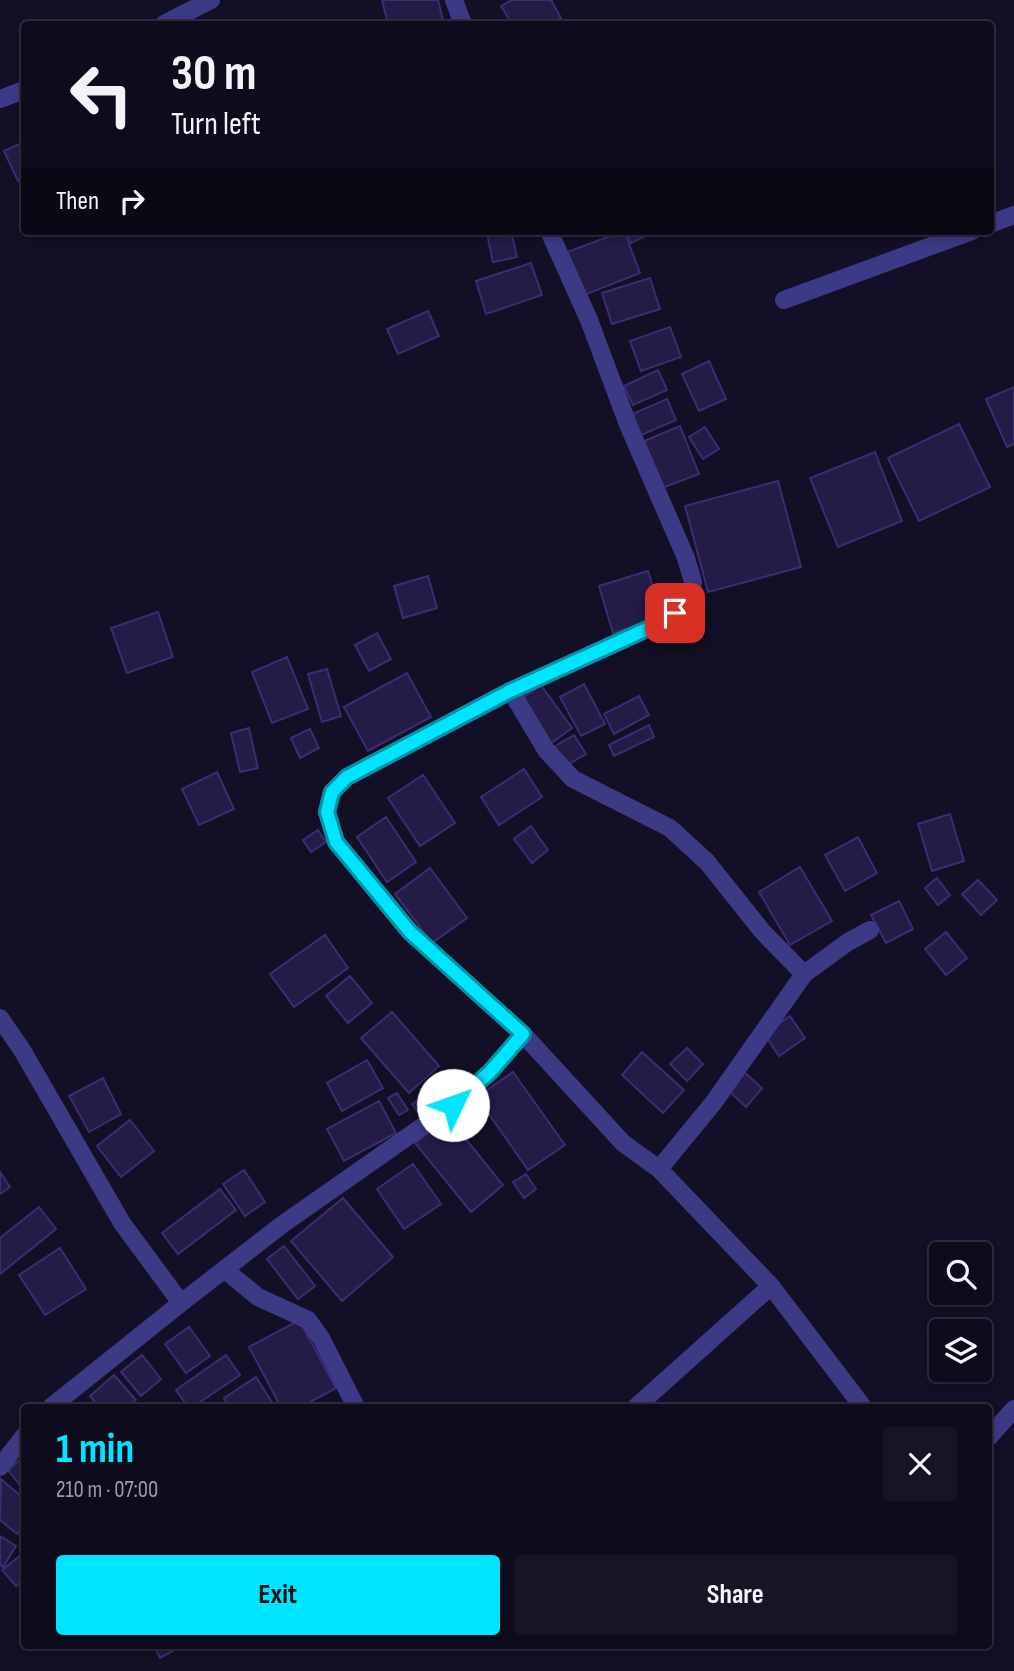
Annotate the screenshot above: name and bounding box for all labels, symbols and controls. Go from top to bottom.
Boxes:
text: 30 m [171,45,256,104]
icon: left [56,49,147,140]
text: Turn left [171,105,261,144]
icon: right [113,182,151,220]
text: Then [56,186,99,217]
pin [645,583,705,643]
icon: arrive [656,594,694,632]
position arrow [416,1068,490,1142]
map controls [929,1242,992,1382]
button: search [929,1242,992,1305]
button: layers [929,1319,992,1382]
text: 1 min [56,1424,134,1475]
button: close [883,1427,957,1501]
text: 210 m · 07:00 [56,1476,158,1504]
button: Exit [56,1555,500,1635]
button: Share [514,1555,957,1635]

